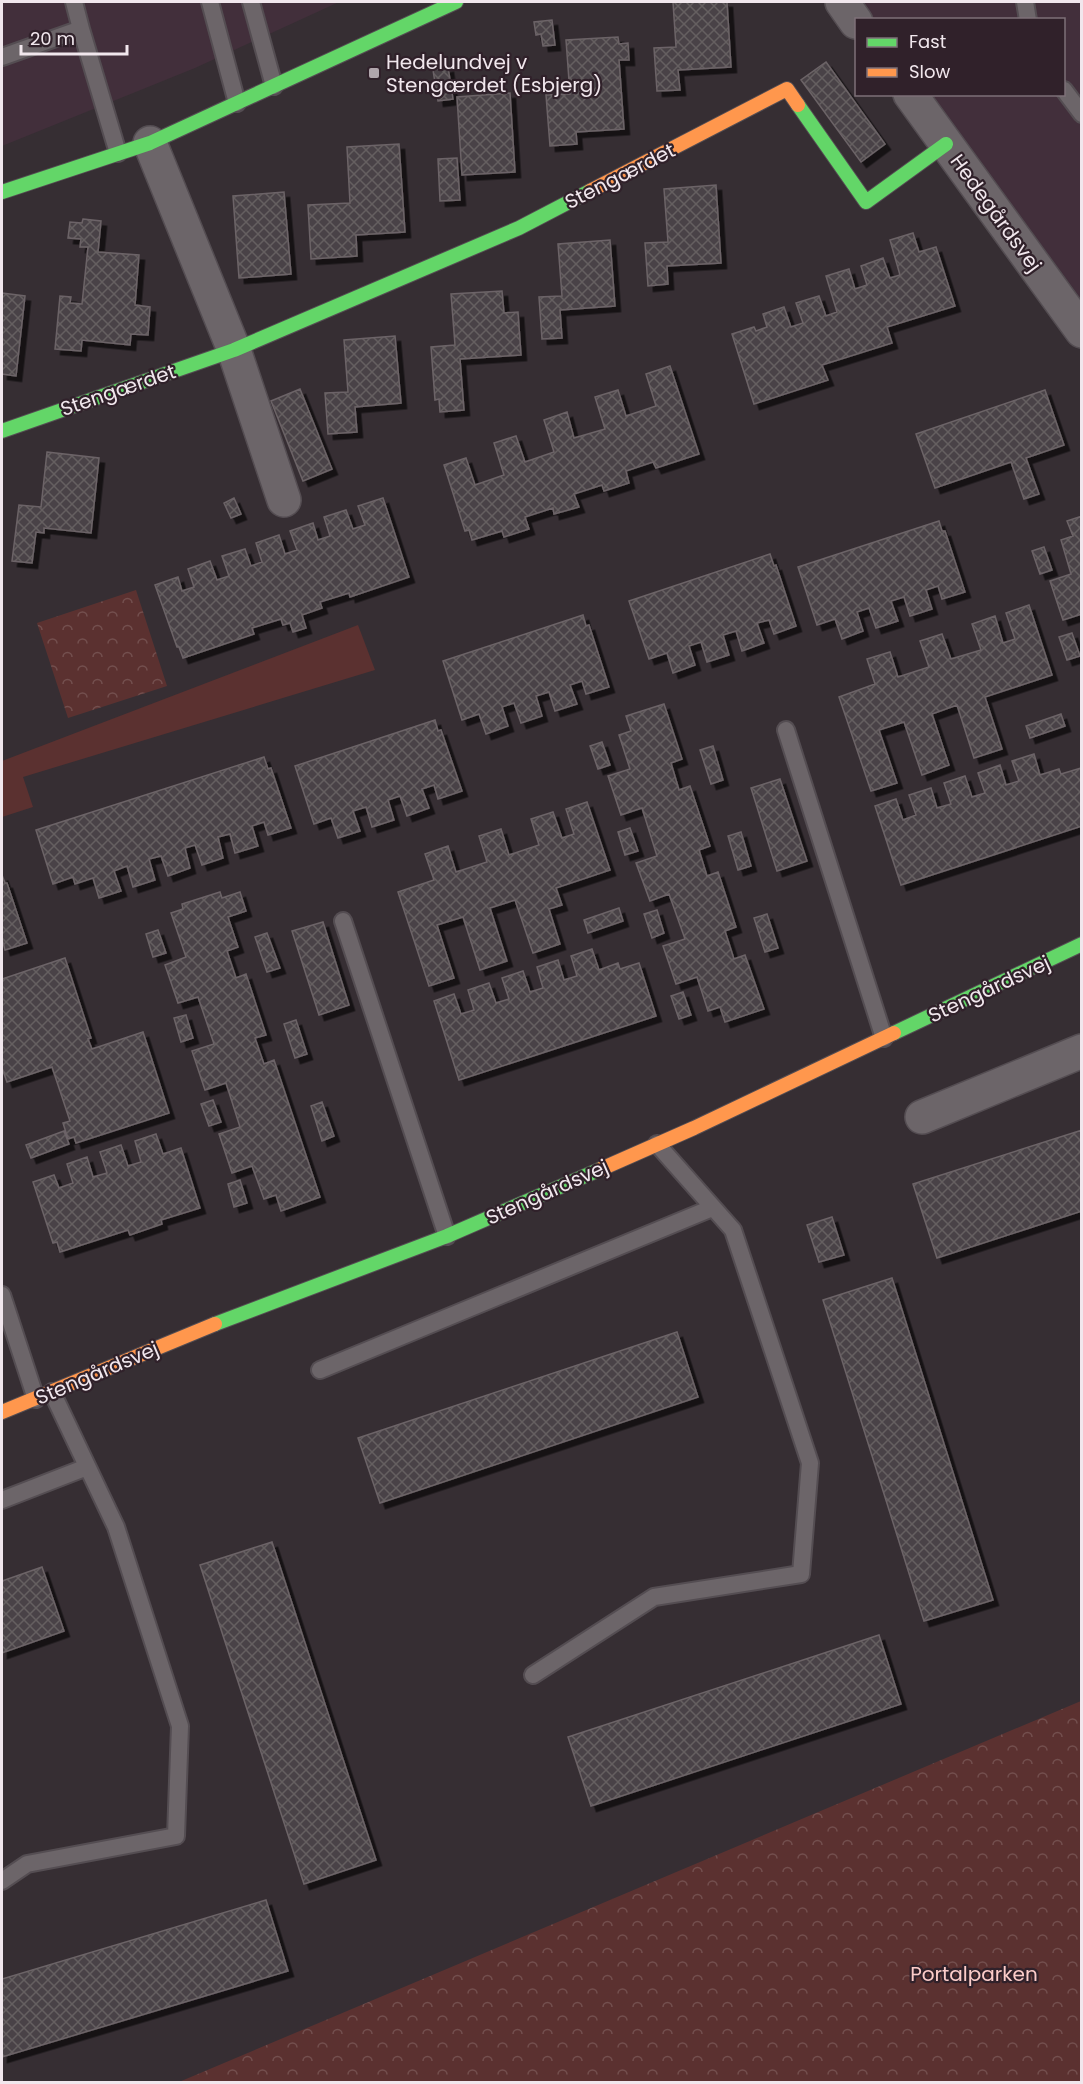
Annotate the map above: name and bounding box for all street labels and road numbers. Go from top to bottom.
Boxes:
street label: Stengærdet [560,136,680,216]
street label: Hedegårdsvej [944,148,1048,278]
street label: Stengærdet [57,357,179,423]
street label: Stengårdsvej [924,949,1054,1029]
street label: Stengårdsvej [481,1153,613,1231]
street label: Stengårdsvej [31,1334,163,1412]

